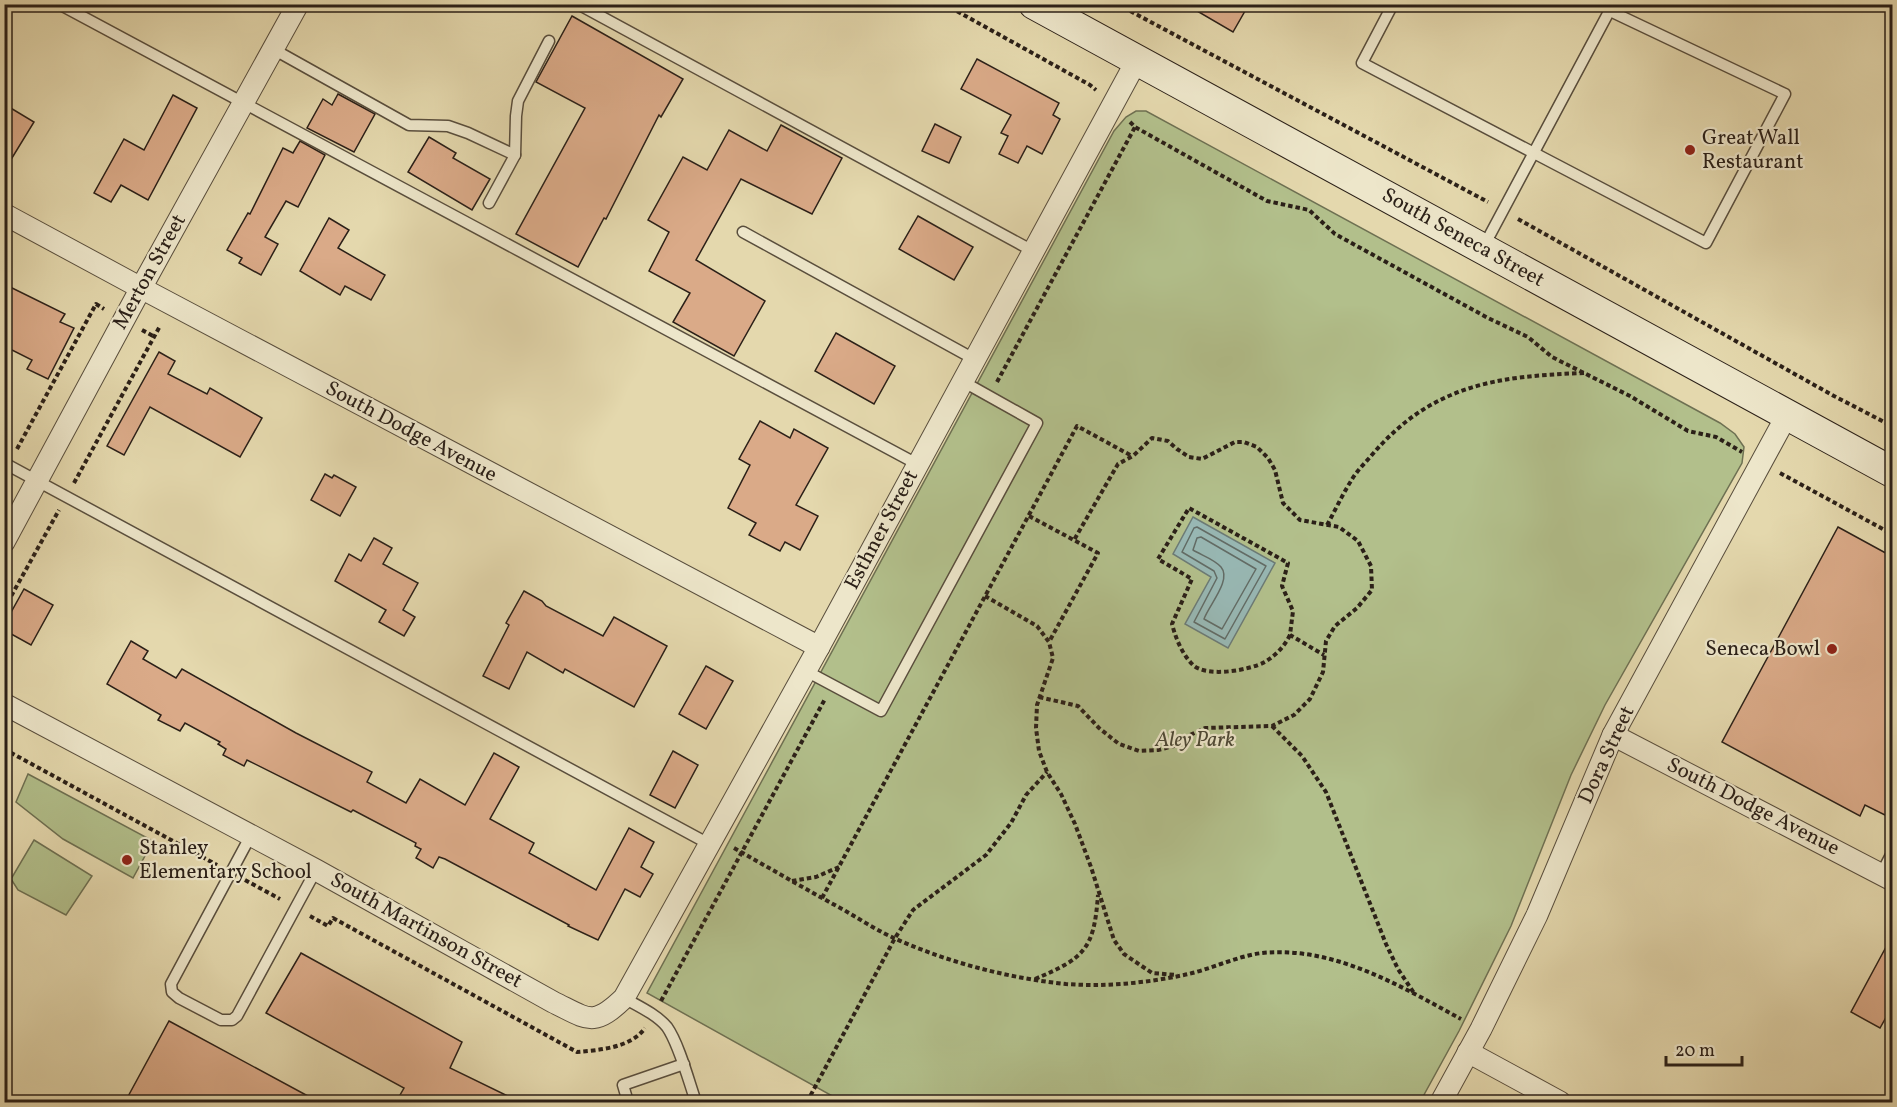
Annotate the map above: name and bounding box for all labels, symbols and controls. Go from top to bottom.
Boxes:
place label: Great Wall Restaurant [1702,124,1804,177]
marker: Great Wall Restaurant [1683,143,1697,157]
street label: South Seneca Street [1376,181,1550,295]
street label: Merton Street [106,209,194,335]
street label: South Dodge Avenue [320,374,502,490]
street label: Esthner Street [838,465,926,595]
place label: Seneca Bowl [1705,635,1820,664]
marker: Seneca Bowl [1825,642,1839,656]
street label: Dora Street [1572,701,1642,809]
park label: Aley Park [1154,726,1235,755]
street label: South Dodge Avenue [1661,751,1845,863]
place label: Stanley Elementary School [139,834,312,887]
marker: Stanley Elementary School [120,853,134,867]
street label: South Martinson Street [325,866,527,996]
scale bar [1666,1029,1742,1067]
text: 20 m [1675,1039,1715,1064]

